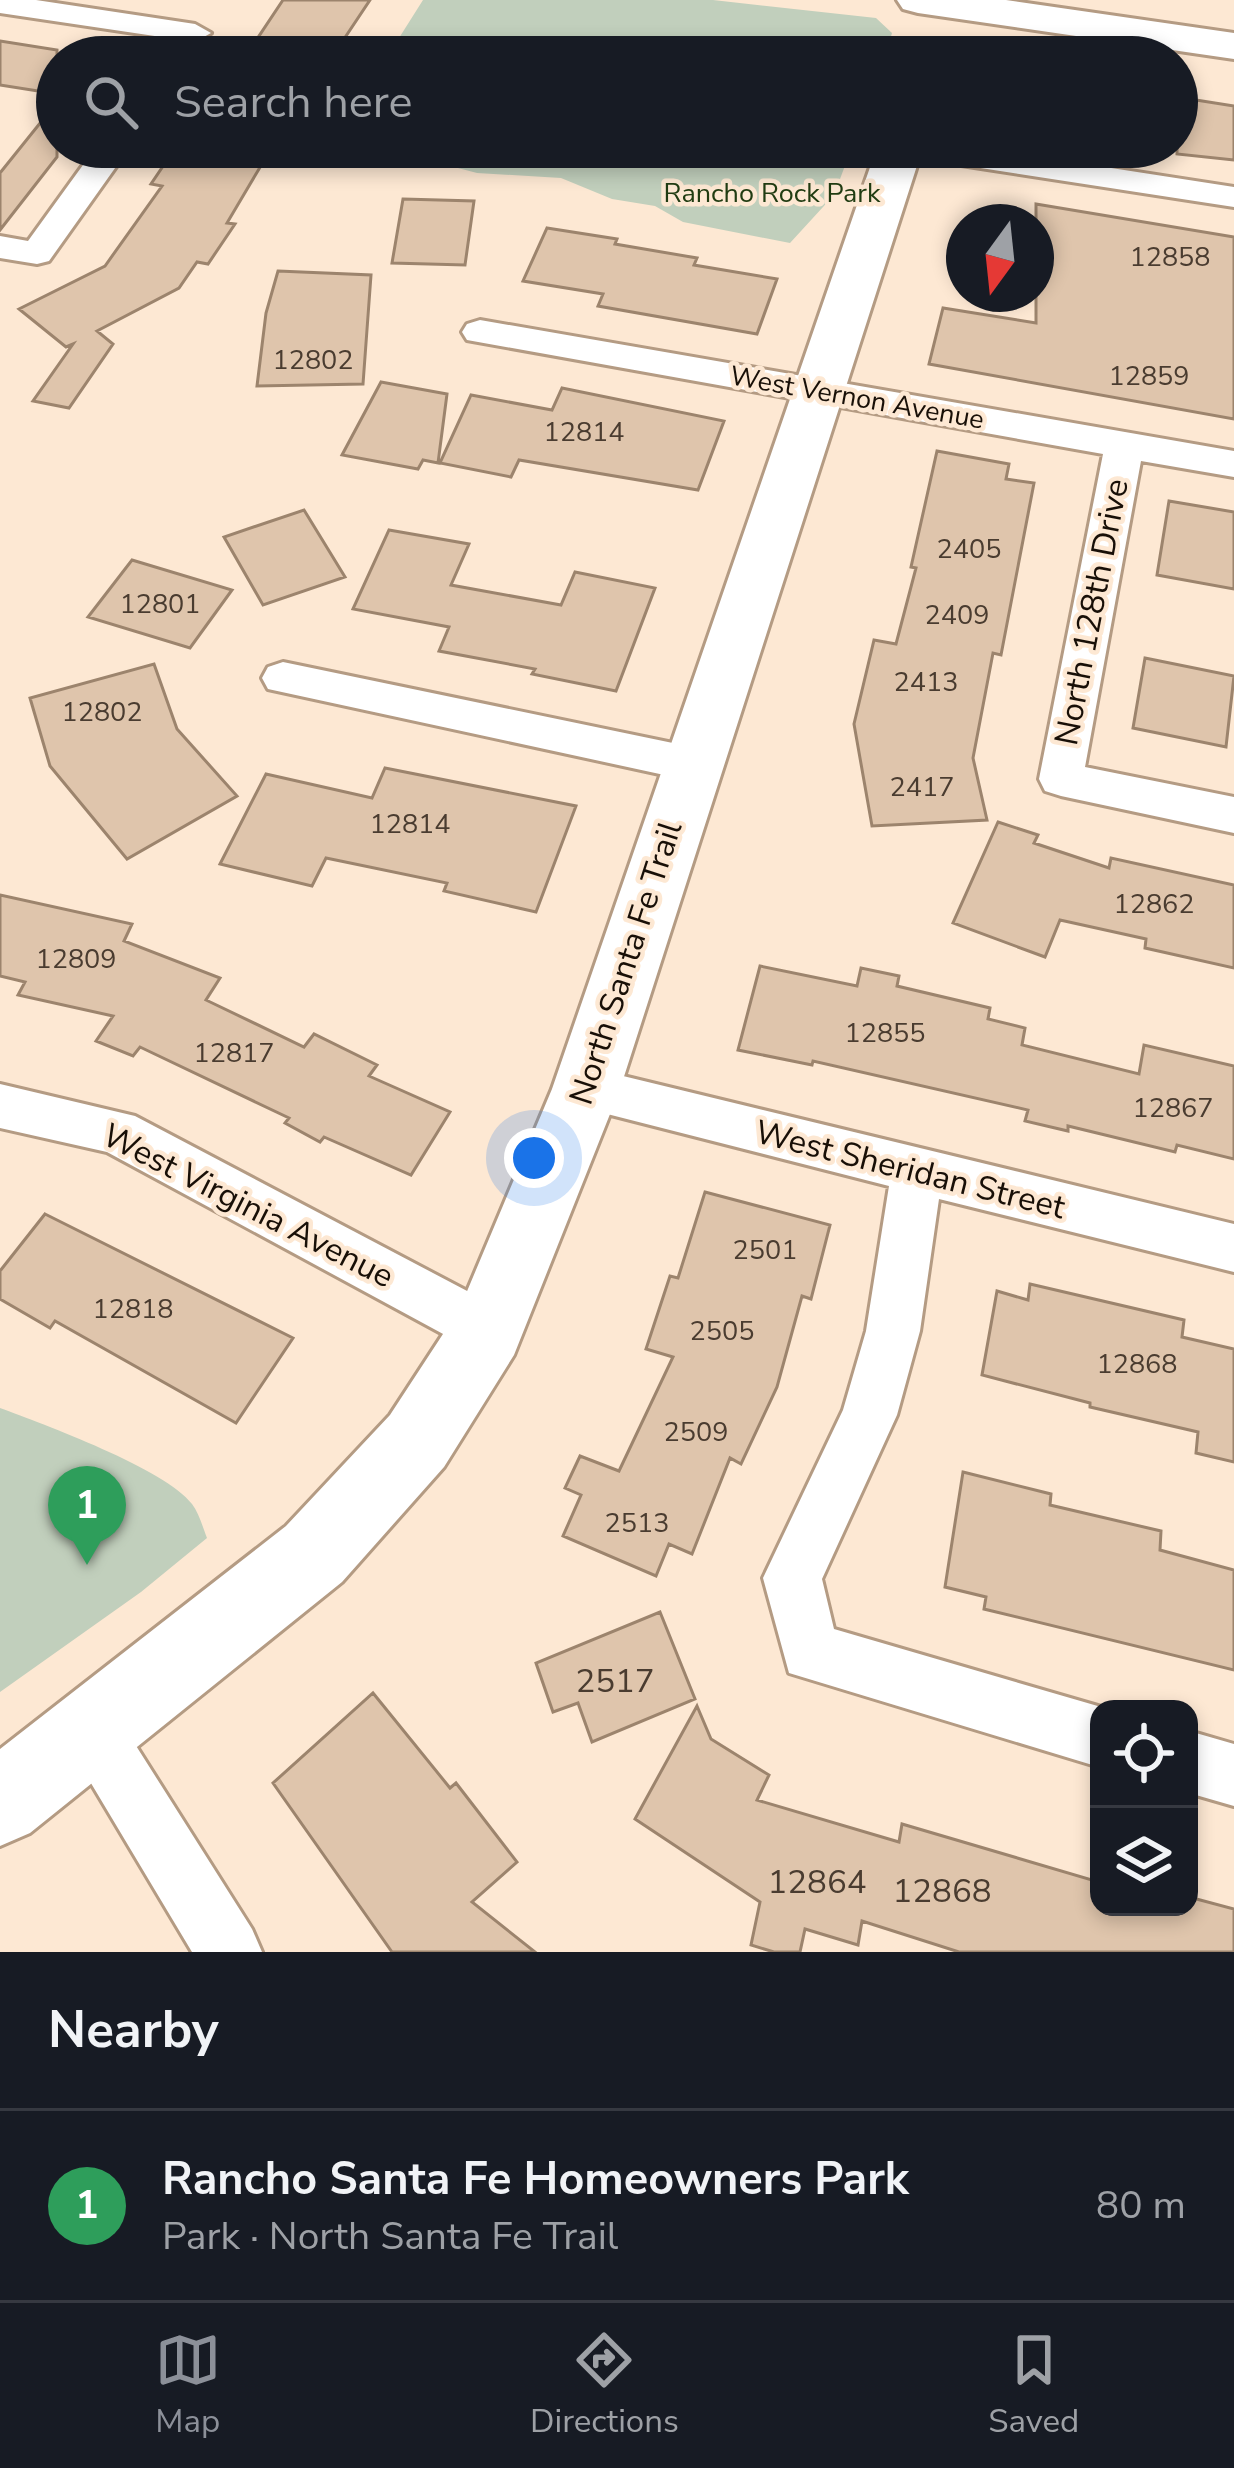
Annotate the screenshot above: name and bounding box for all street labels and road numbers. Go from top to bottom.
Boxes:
street label: West Vernon Avenue [727,357,987,439]
street label: North 128th Drive [1044,475,1140,749]
street label: North Santa Fe Trail [559,815,693,1111]
street label: West Sheridan Street [750,1110,1070,1230]
street label: West Virginia Avenue [95,1113,401,1299]

